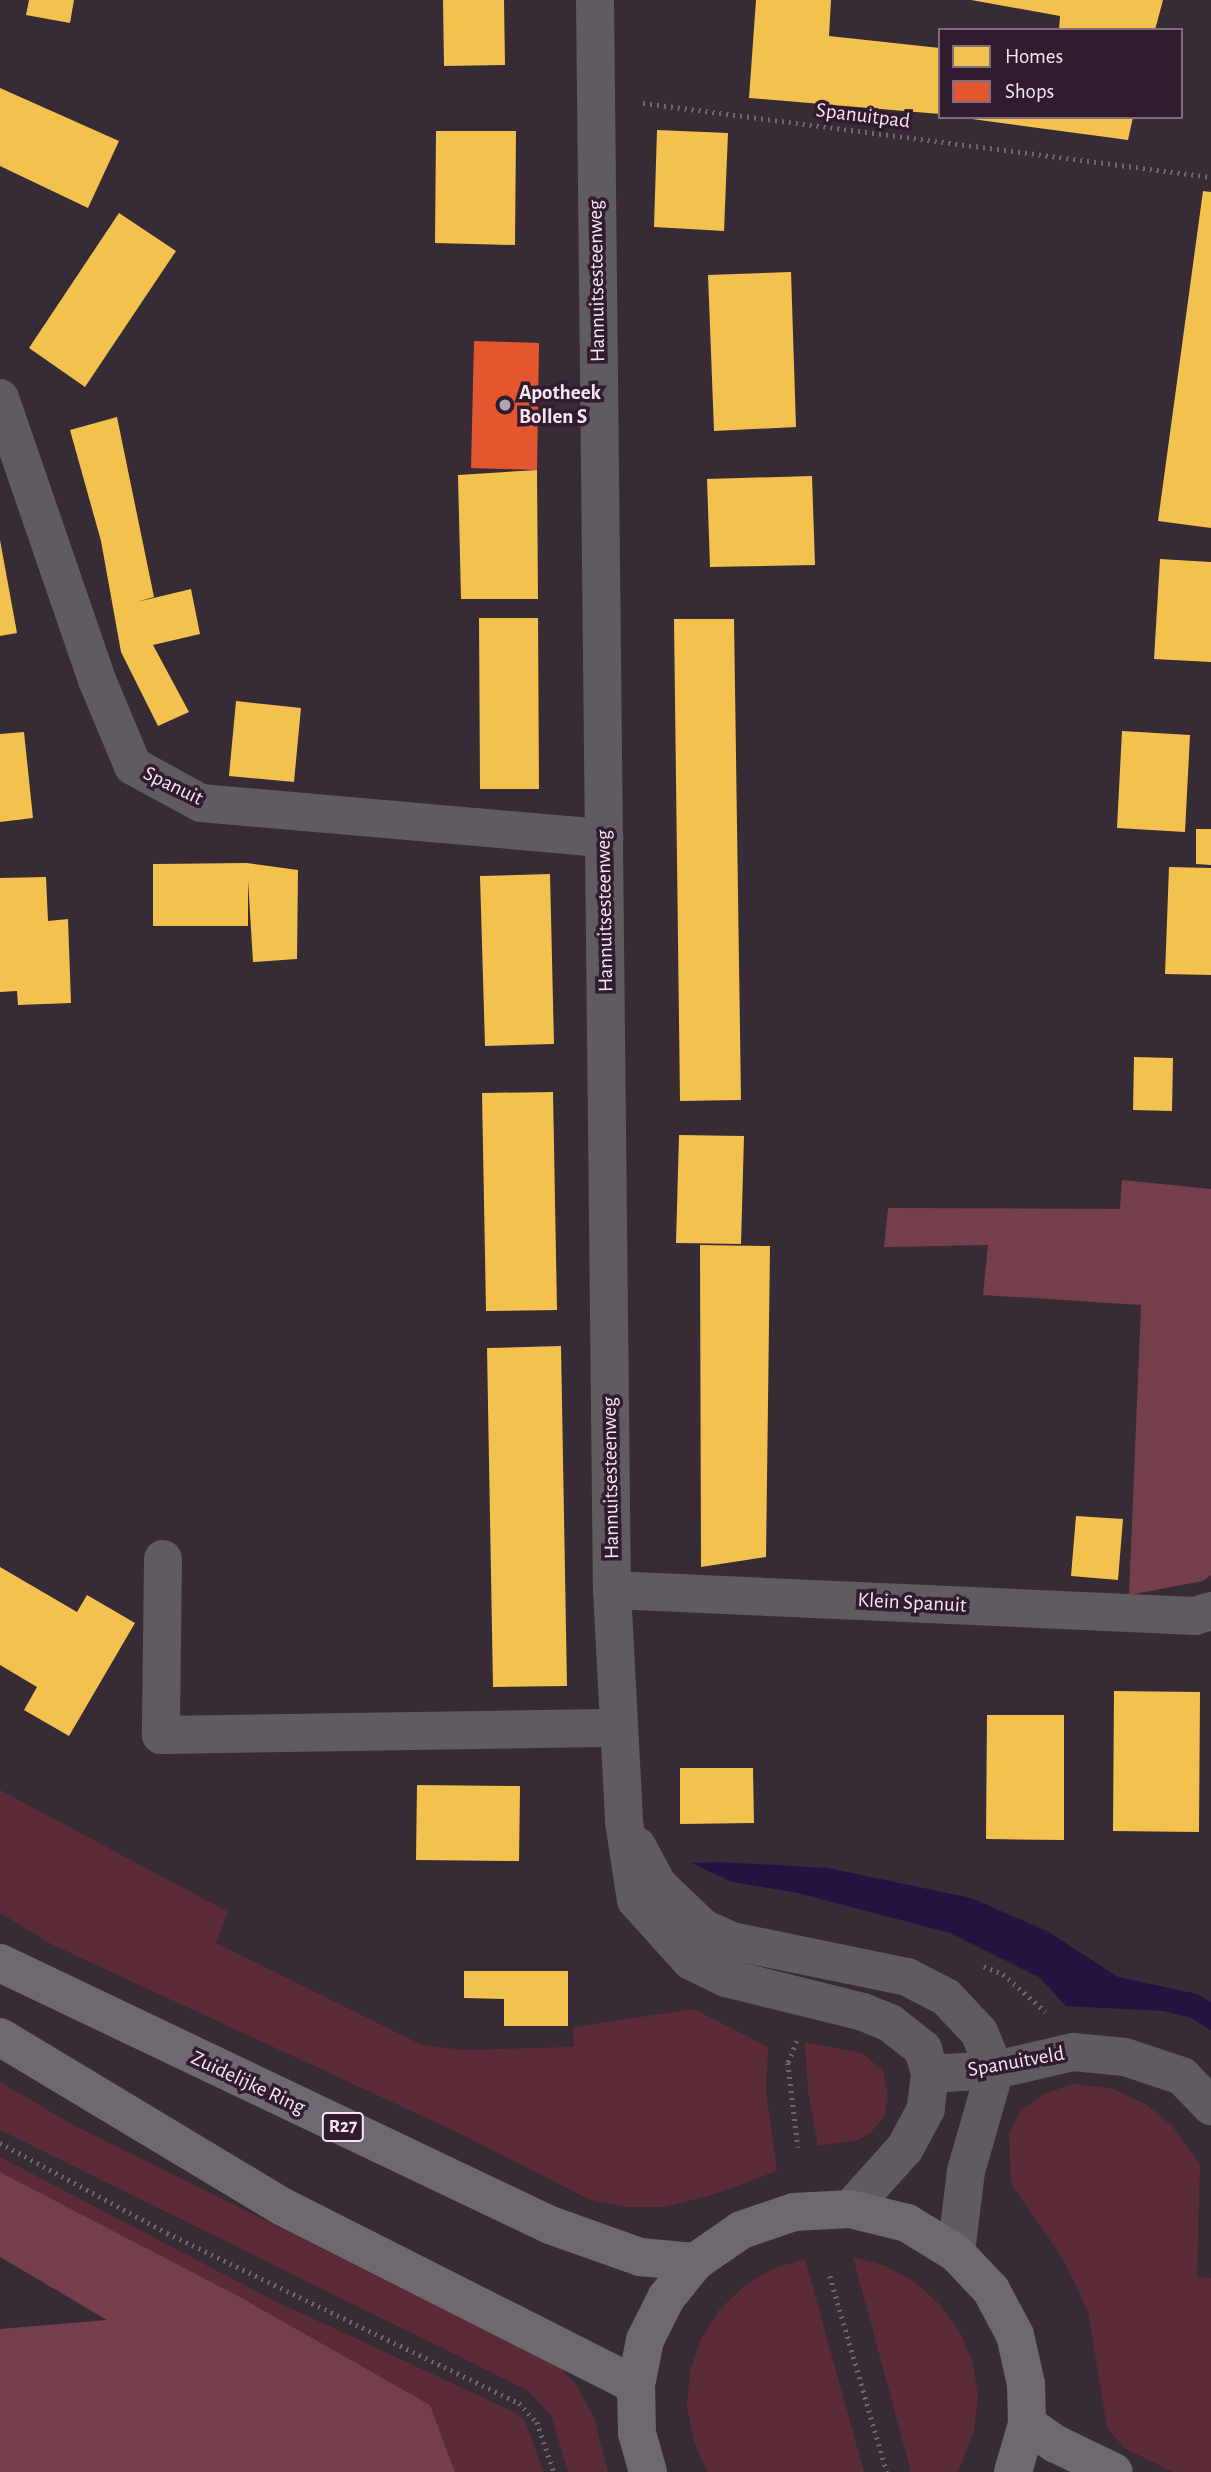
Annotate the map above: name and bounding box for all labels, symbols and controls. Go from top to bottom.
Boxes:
legend [938,28,1183,119]
text: Homes [1005,46,1063,67]
text: Shops [1005,81,1054,102]
street label: Spanuitpad [814,98,912,134]
street label: Hannuitsesteenweg [583,200,611,362]
place label: Apotheek Bollen S [519,380,601,430]
marker: Apotheek Bollen S [497,397,513,413]
street label: Spanuit [139,761,207,811]
street label: Hannuitsesteenweg [591,830,619,992]
street label: Hannuitsesteenweg [597,1397,625,1559]
street label: Klein Spanuit [857,1588,967,1618]
street label: Spanuitveld [966,2041,1066,2083]
street label: Zuidelijke Ring [187,2046,309,2120]
road number: R27 [320,2112,366,2142]

